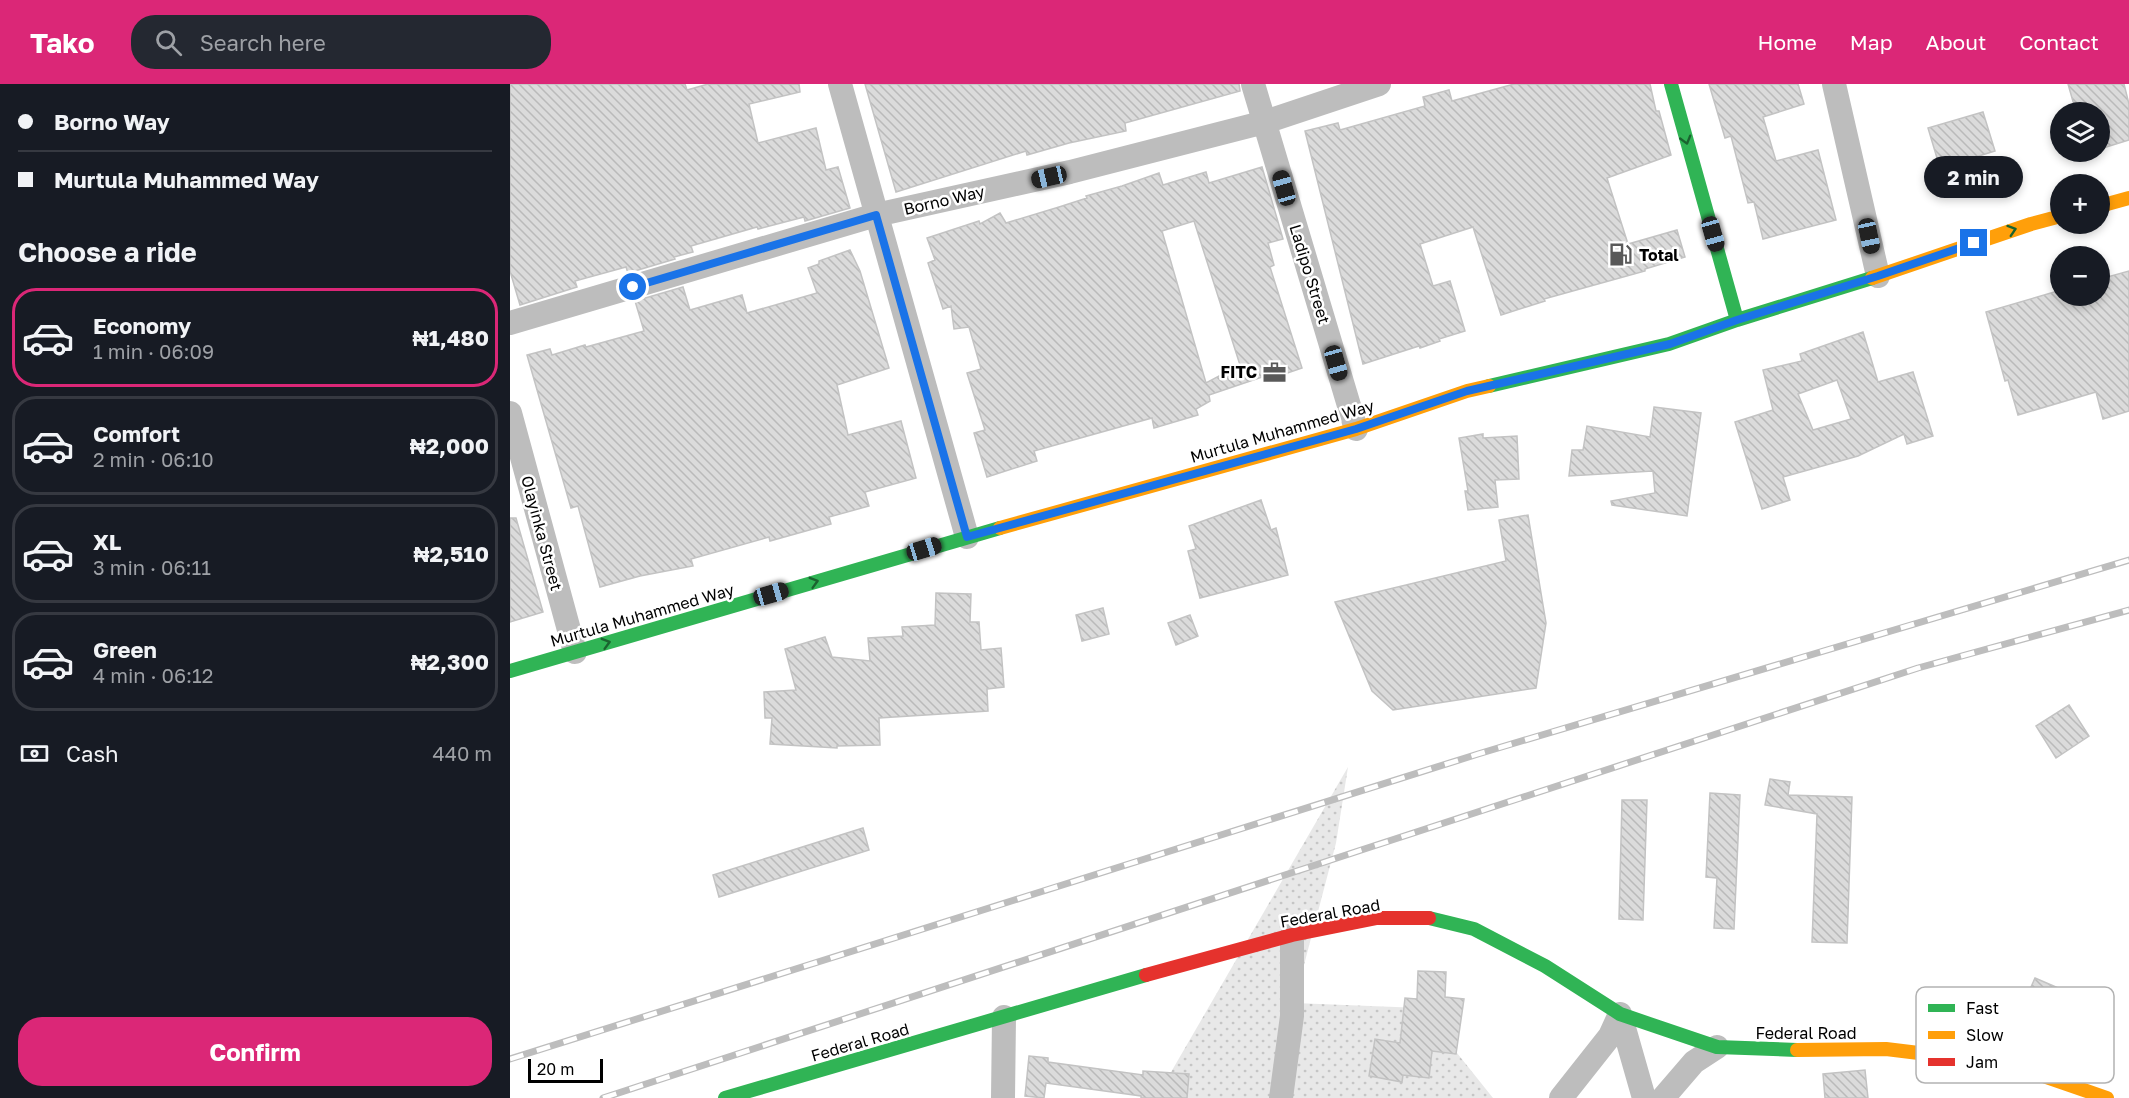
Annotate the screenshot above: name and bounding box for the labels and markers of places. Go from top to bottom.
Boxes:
fuel station icon: Total [1608,242,1634,268]
place label: Total [1639,245,1679,265]
office icon: FITC [1262,359,1288,385]
place label: FITC [1220,362,1257,382]

